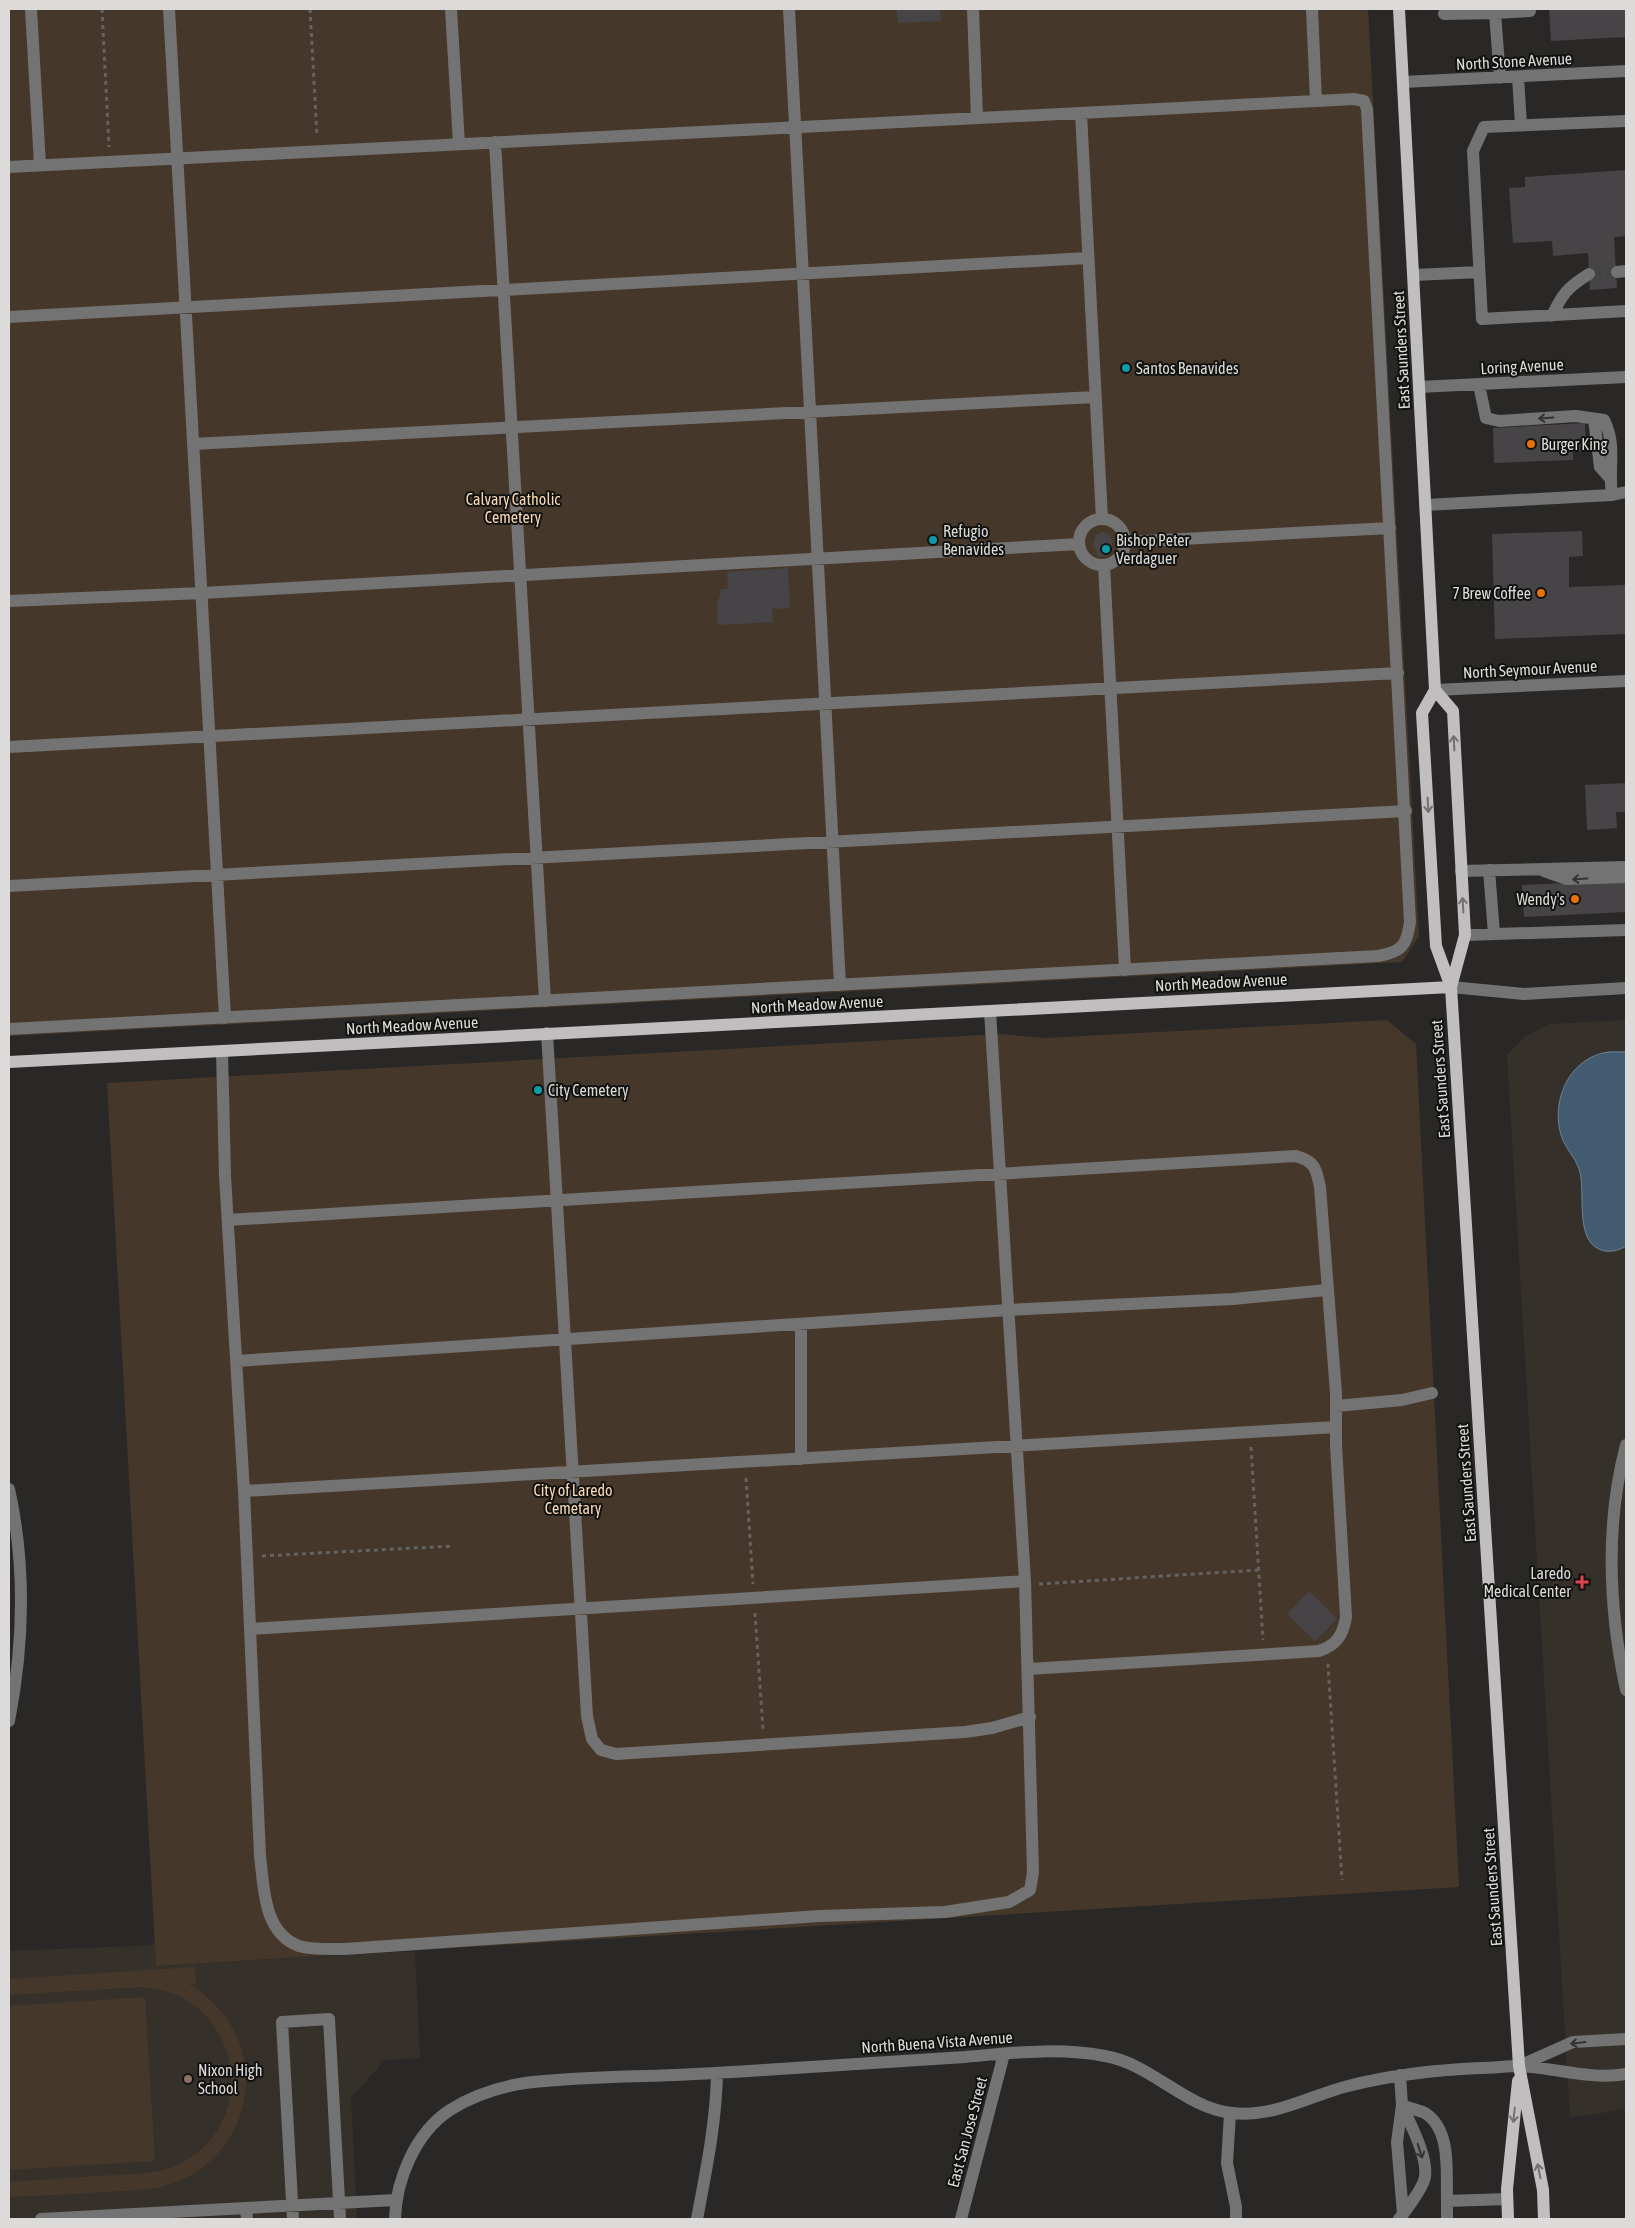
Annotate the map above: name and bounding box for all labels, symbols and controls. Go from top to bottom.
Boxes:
street label: North Stone Avenue [1455,49,1573,73]
street label: East Saunders Street [1389,290,1413,410]
street label: Loring Avenue [1480,355,1564,378]
place label: Santos Benavides [1136,359,1239,377]
marker: Santos Benavides [1120,362,1132,374]
one-way arrow [1538,413,1554,422]
place label: Burger King [1541,435,1608,454]
marker: Burger King [1525,438,1537,450]
park label: Calvary Catholic Cemetery [466,490,560,527]
place label: Refugio Benavides [943,522,1004,558]
place label: Bishop Peter Verdaguer [1116,531,1190,568]
marker: Refugio Benavides [927,534,939,546]
marker: Bishop Peter Verdaguer [1100,543,1112,555]
place label: 7 Brew Coffee [1452,584,1531,602]
marker: 7 Brew Coffee [1535,587,1547,599]
street label: North Seymour Avenue [1462,656,1598,683]
one-way arrow [1450,735,1459,751]
one-way arrow [1423,797,1432,813]
one-way arrow [1573,874,1589,883]
place label: Wendy's [1516,890,1565,909]
marker: Wendy's [1569,893,1581,905]
one-way arrow [1458,897,1468,913]
street label: North Meadow Avenue [1154,970,1288,994]
street label: North Meadow Avenue [750,992,884,1016]
street label: North Meadow Avenue [345,1013,479,1037]
street label: East Saunders Street [1427,1019,1453,1139]
place label: City Cemetery [548,1081,629,1100]
marker: City Cemetery [532,1084,544,1096]
street label: East Saunders Street [1453,1423,1479,1543]
park label: City of Laredo Cemetary [533,1481,613,1518]
place label: Laredo Medical Center [1483,1564,1571,1600]
marker: Laredo Medical Center [1575,1575,1589,1589]
street label: East Saunders Street [1479,1827,1505,1947]
street label: North Buena Vista Avenue [861,2028,1013,2056]
one-way arrow [1570,2038,1586,2048]
place label: Nixon High School [198,2061,263,2097]
marker: Nixon High School [182,2073,194,2085]
street label: East San Jose Street [944,2074,991,2189]
one-way arrow [1510,2107,1519,2123]
one-way arrow [1416,2142,1426,2158]
one-way arrow [1534,2163,1543,2179]

